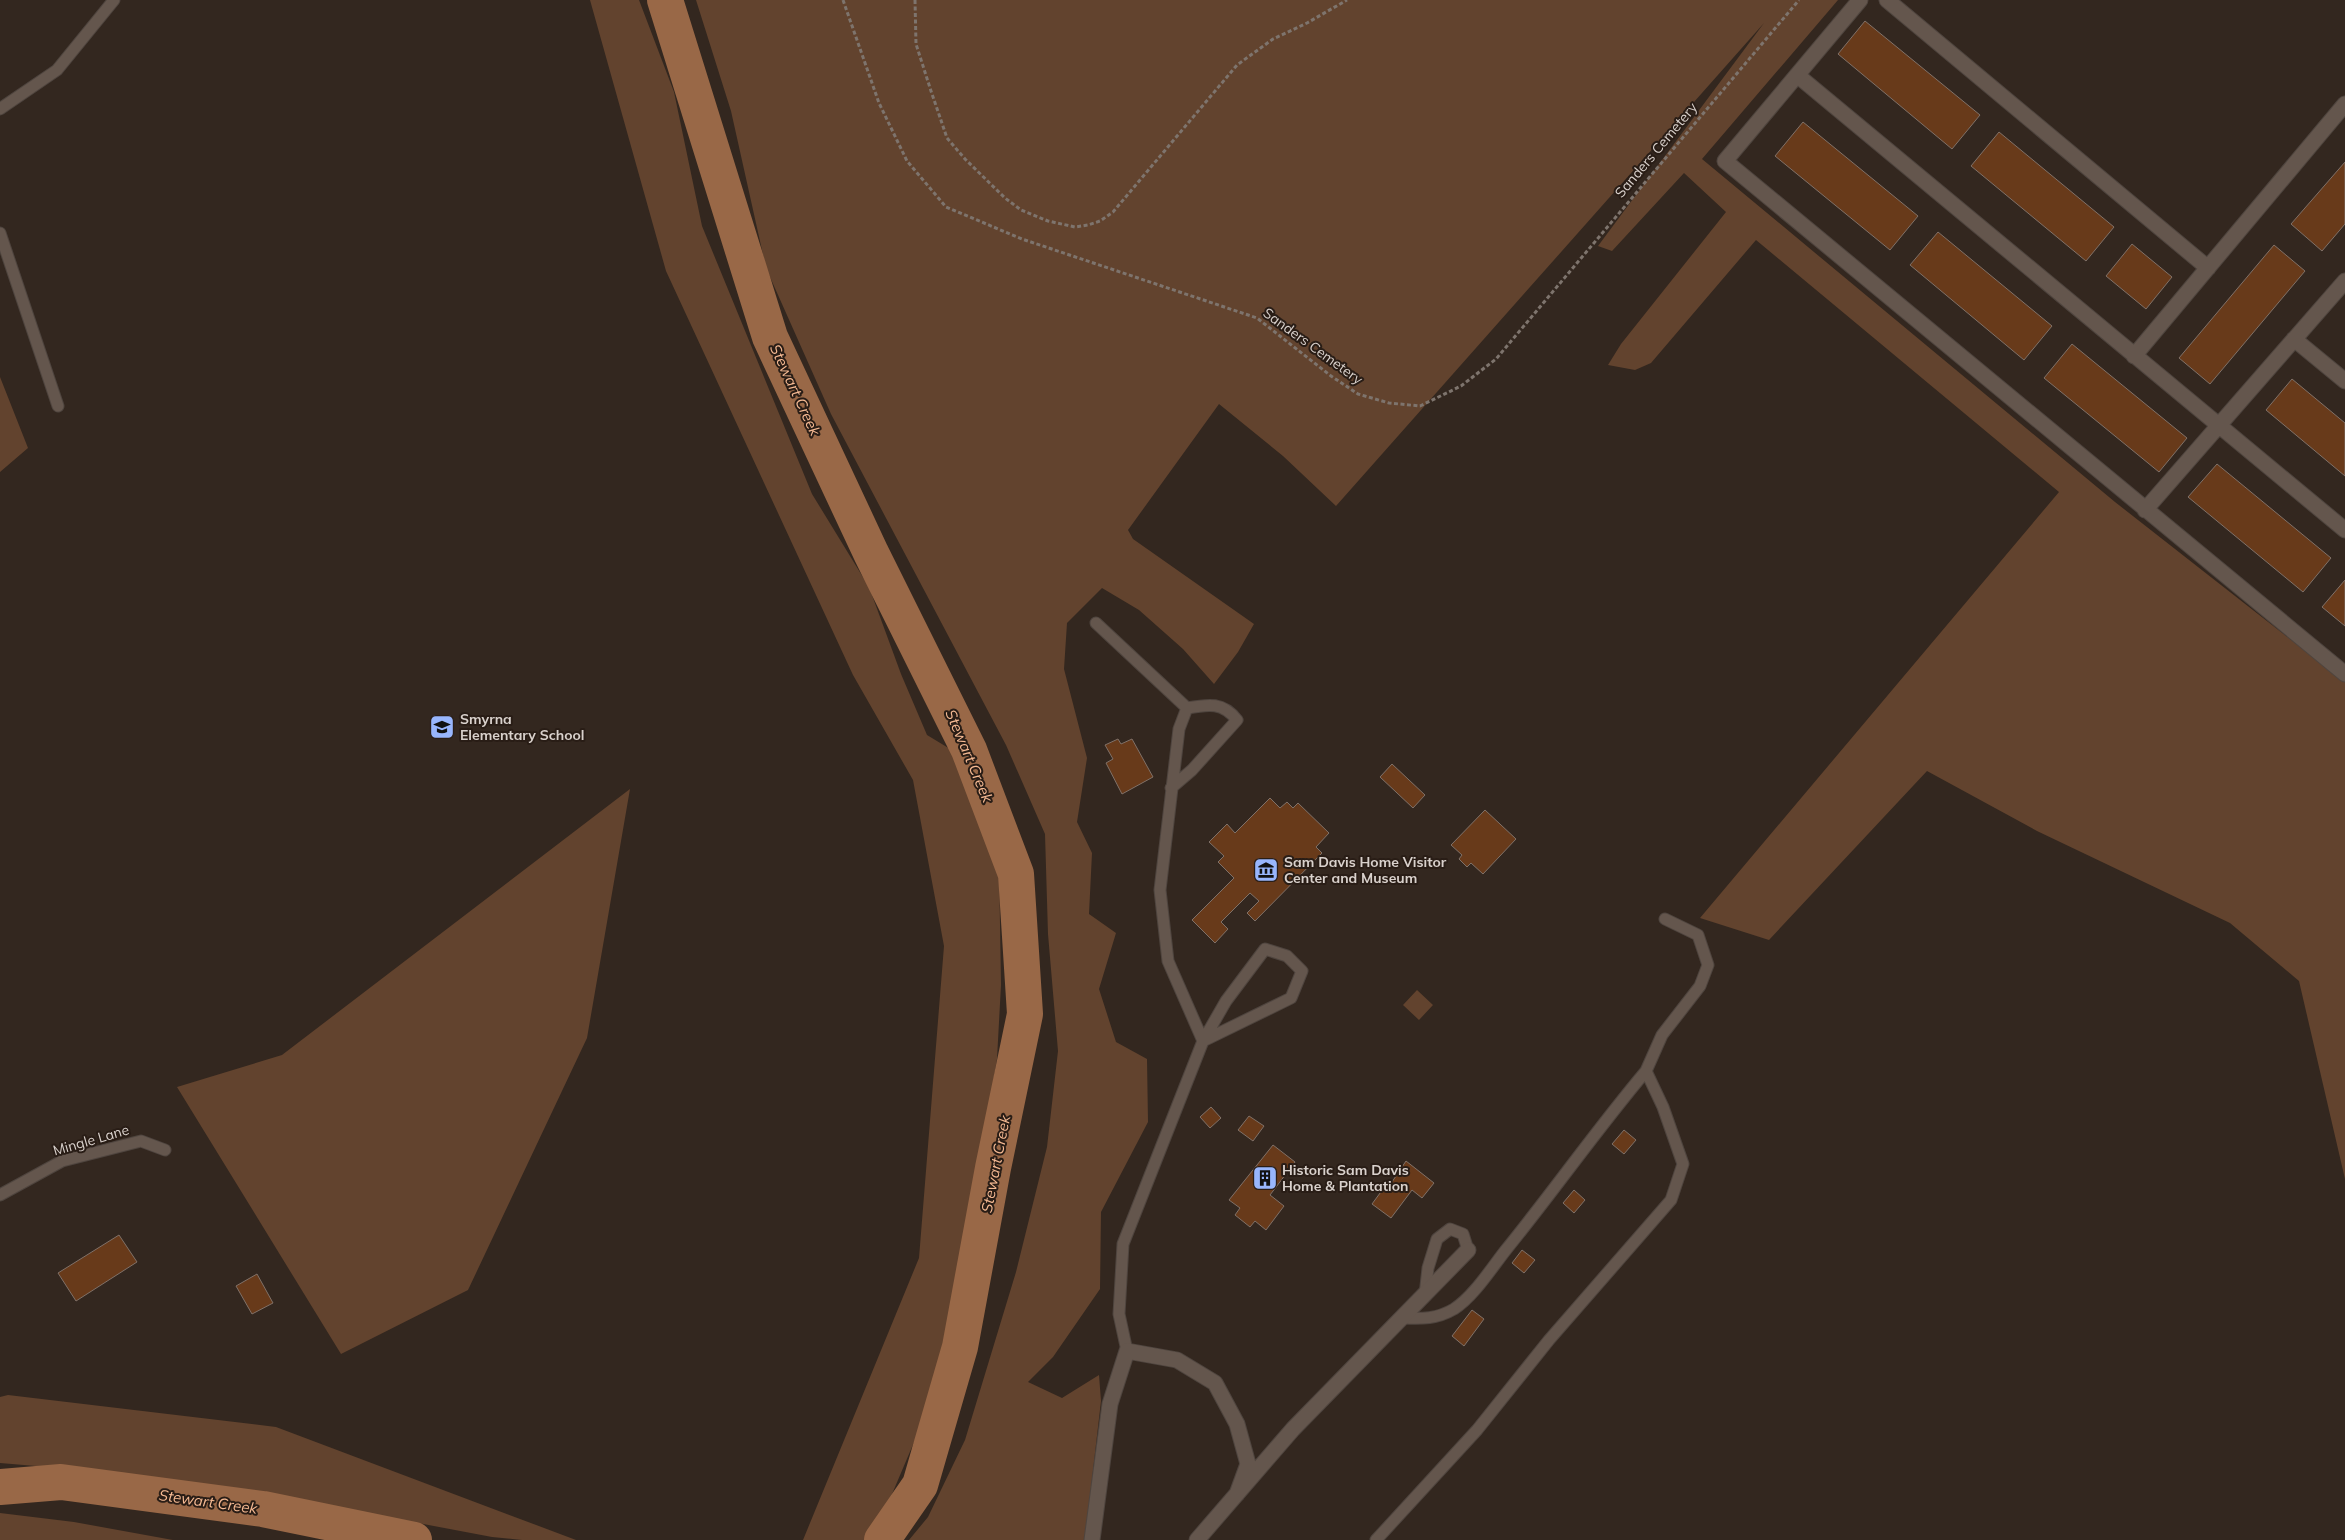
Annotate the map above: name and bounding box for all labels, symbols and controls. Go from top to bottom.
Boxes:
street label: Sanders Cemetery [1611,98,1701,201]
street label: Sanders Cemetery [1260,304,1367,389]
water label: Stewart Creek [766,341,826,440]
water label: Stewart Creek [941,706,998,806]
place label: Smyrna Elementary School [460,710,584,744]
school or university icon: Smyrna Elementary School [429,714,455,740]
place label: Sam Davis Home Visitor Center and Museum [1284,853,1447,887]
museum icon: Sam Davis Home Visitor Center and Museum [1253,857,1279,883]
water label: Stewart Creek [977,1112,1015,1214]
street label: Mingle Lane [51,1121,131,1159]
place label: Historic Sam Davis Home & Plantation [1282,1161,1409,1195]
building icon: Historic Sam Davis Home & Plantation [1252,1165,1278,1191]
water label: Stewart Creek [158,1485,260,1518]

